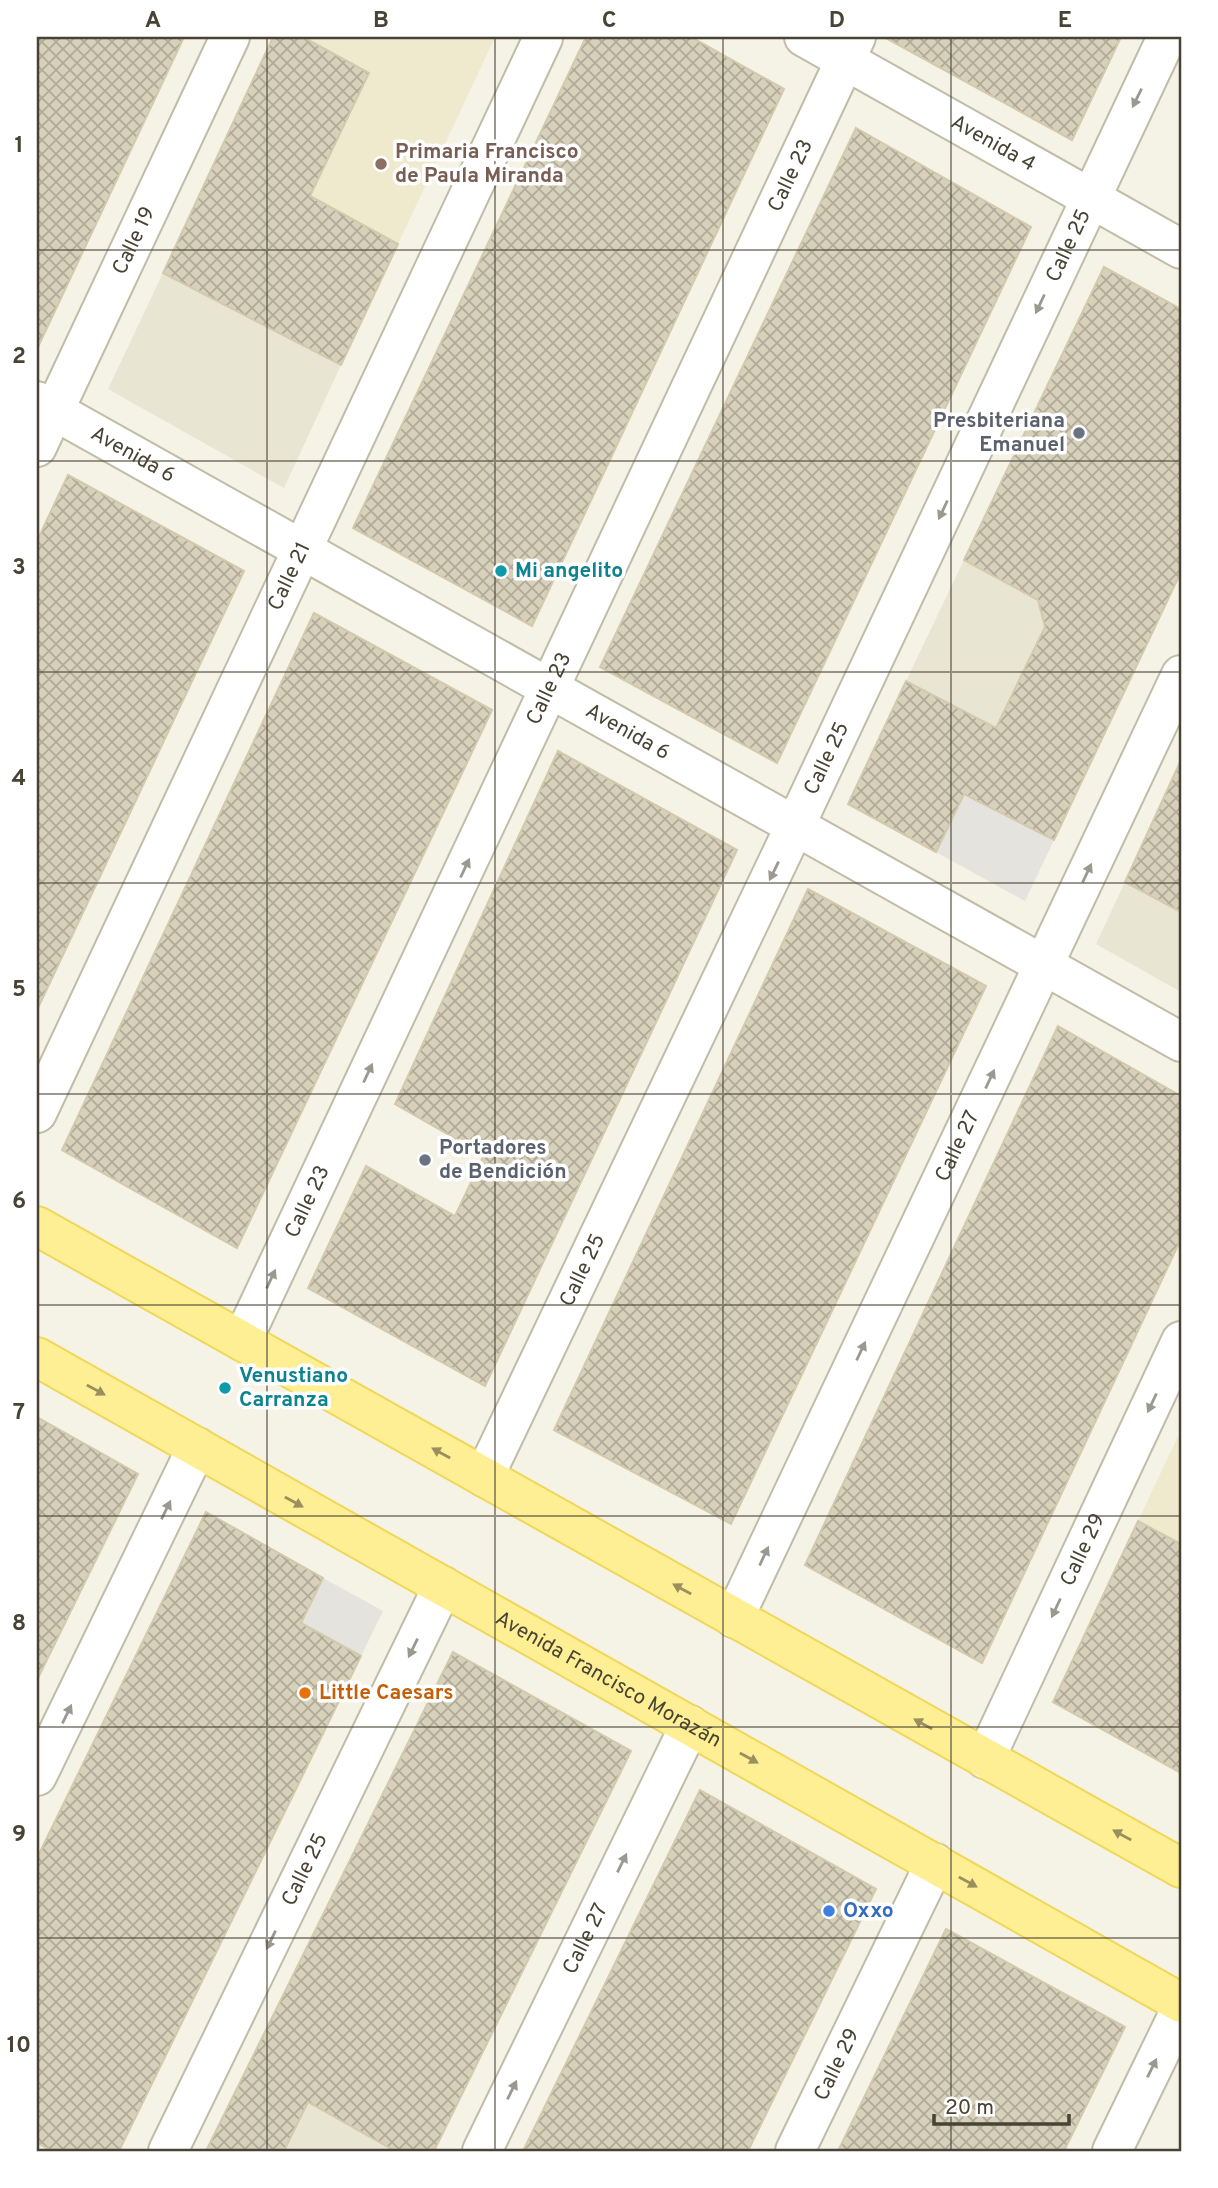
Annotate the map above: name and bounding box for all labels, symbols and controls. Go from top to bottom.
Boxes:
text: A [145,7,161,36]
text: B [373,7,389,36]
text: C [602,7,616,36]
text: D [829,7,845,36]
text: E [1058,7,1072,36]
one-way arrow [1132,88,1143,108]
street label: Avenida 4 [946,109,1040,178]
text: 1 [14,132,24,161]
street label: Calle 23 [762,135,819,216]
place label: Primaria Francisco de Paula Miranda [395,139,579,190]
marker: Primaria Francisco de Paula Miranda [373,156,389,172]
street label: Calle 19 [106,202,162,279]
street label: Calle 25 [1040,205,1097,287]
one-way arrow [1034,294,1045,314]
text: 2 [12,343,26,372]
place label: Presbiteriana Emanuel [933,408,1065,459]
street label: Avenida 6 [86,420,180,489]
marker: Presbiteriana Emanuel [1071,425,1087,441]
one-way arrow [937,500,949,520]
street label: Calle 21 [262,538,317,615]
text: 3 [12,554,26,583]
place label: Mi angelito [515,558,623,585]
marker: Mi angelito [493,563,509,579]
street label: Calle 23 [520,648,578,729]
street label: Avenida 6 [580,697,675,766]
street label: Calle 25 [798,718,856,800]
text: 4 [12,765,26,794]
one-way arrow [460,857,471,878]
one-way arrow [768,861,779,881]
one-way arrow [1081,863,1093,883]
text: 5 [12,976,26,1005]
one-way arrow [362,1063,374,1083]
one-way arrow [984,1069,996,1089]
street label: Calle 27 [929,1106,986,1186]
place label: Portadores de Bendición [439,1135,567,1186]
marker: Portadores de Bendición [417,1152,433,1168]
street label: Calle 23 [279,1161,336,1242]
text: 6 [12,1188,26,1217]
street label: Calle 25 [554,1229,612,1311]
one-way arrow [265,1269,277,1289]
one-way arrow [855,1341,867,1361]
place label: Venustiano Carranza [239,1363,348,1414]
marker: Venustiano Carranza [217,1380,233,1396]
one-way arrow [87,1384,106,1396]
one-way arrow [1146,1392,1157,1413]
text: 7 [13,1399,25,1428]
one-way arrow [431,1447,451,1459]
one-way arrow [285,1496,304,1508]
one-way arrow [161,1500,172,1520]
street label: Calle 29 [1054,1509,1112,1591]
one-way arrow [758,1546,769,1566]
one-way arrow [672,1583,692,1595]
one-way arrow [1050,1598,1061,1619]
street label: Avenida Francisco Morazán [490,1605,726,1754]
text: 8 [12,1610,26,1639]
one-way arrow [408,1638,419,1658]
place label: Little Caesars [319,1680,454,1707]
marker: Little Caesars [297,1685,313,1701]
one-way arrow [61,1704,72,1724]
one-way arrow [913,1718,933,1730]
one-way arrow [739,1752,758,1764]
text: 9 [12,1821,26,1850]
street label: Calle 25 [276,1829,334,1910]
one-way arrow [1112,1829,1131,1841]
one-way arrow [617,1853,628,1873]
one-way arrow [958,1876,978,1888]
place label: Oxxo [843,1898,894,1925]
street label: Calle 27 [557,1899,614,1979]
marker: Oxxo [821,1903,837,1919]
one-way arrow [265,1930,276,1950]
street label: Calle 29 [808,2024,866,2105]
text: 10 [7,2032,31,2061]
one-way arrow [1147,2058,1158,2078]
one-way arrow [507,2080,518,2100]
scale bar [934,2083,1069,2127]
text: 20 m [945,2095,994,2122]

